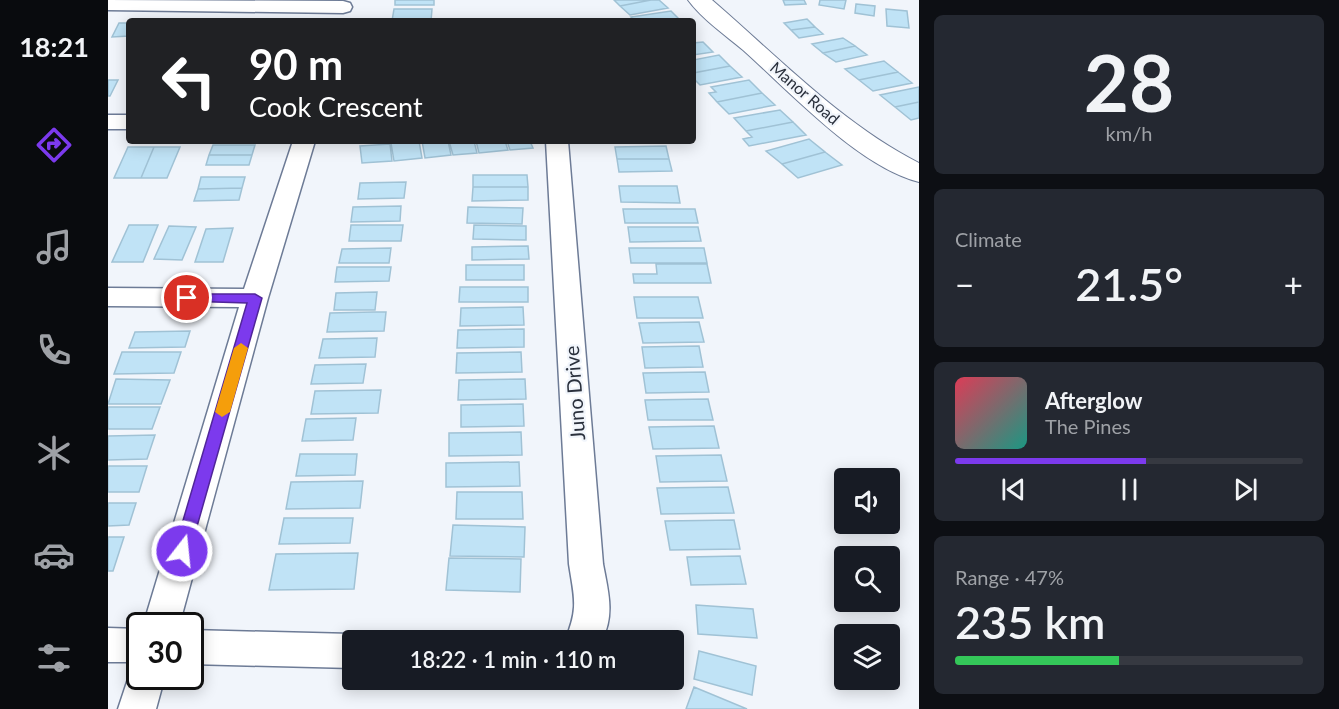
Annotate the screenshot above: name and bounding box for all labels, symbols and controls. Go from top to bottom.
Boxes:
text: 18:21 [19,30,89,63]
text: 28 [1084,35,1174,129]
text: 90 m [249,39,343,89]
icon: left [150,42,228,120]
street label: Manor Road [767,57,844,128]
text: Cook Crescent [249,90,423,123]
text: km/h [1106,121,1152,145]
icon: directions [33,124,75,166]
icon: music [33,226,75,268]
text: Climate [955,227,1022,251]
text: 21.5° [1075,257,1183,311]
text: − [955,264,974,304]
text: + [1284,264,1303,304]
pin [161,272,212,323]
icon: arrive [170,281,203,314]
icon: phone [33,329,75,371]
street label: Juno Drive [559,345,589,441]
text: Afterglow [1045,387,1142,414]
text: The Pines [1045,414,1131,438]
icon: climate [33,432,75,474]
map controls [834,468,900,690]
button: sound [834,468,900,534]
icon: previous [997,473,1030,506]
icon: pause [1113,473,1146,506]
icon: next [1229,473,1262,506]
position arrow [150,519,214,583]
icon: car [33,534,75,576]
button: search [834,546,900,612]
text: Range · 47% [955,565,1064,589]
text: 235 km [955,595,1105,649]
speed limit sign: 30 [126,612,204,690]
button: layers [834,624,900,690]
icon: filters [33,637,75,679]
text: 18:22 · 1 min · 110 m [410,646,616,673]

